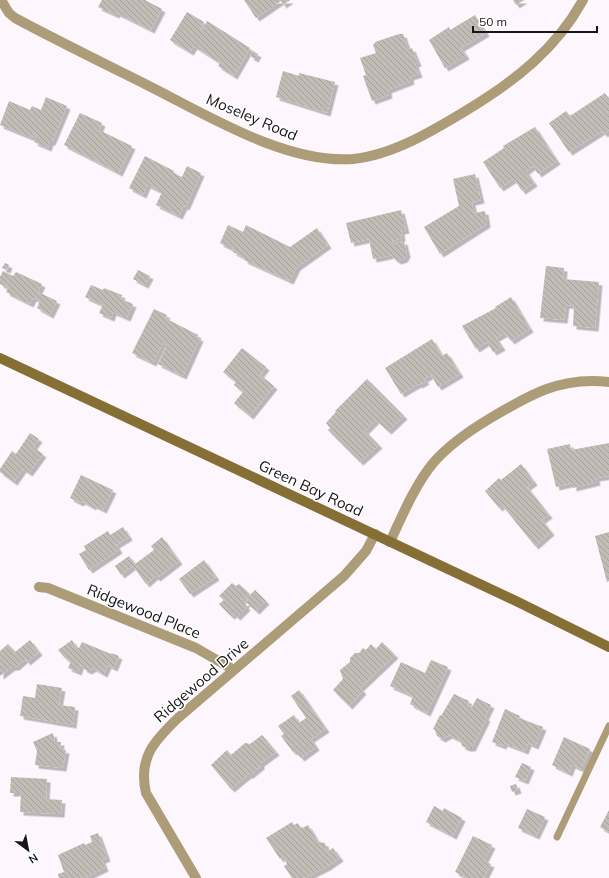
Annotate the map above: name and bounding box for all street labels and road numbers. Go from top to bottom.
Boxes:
street label: Moseley Road [203,89,301,145]
street label: Green Bay Road [256,455,366,521]
street label: Ridgewood Place [84,580,204,642]
street label: Ridgewood Drive [150,634,252,726]

